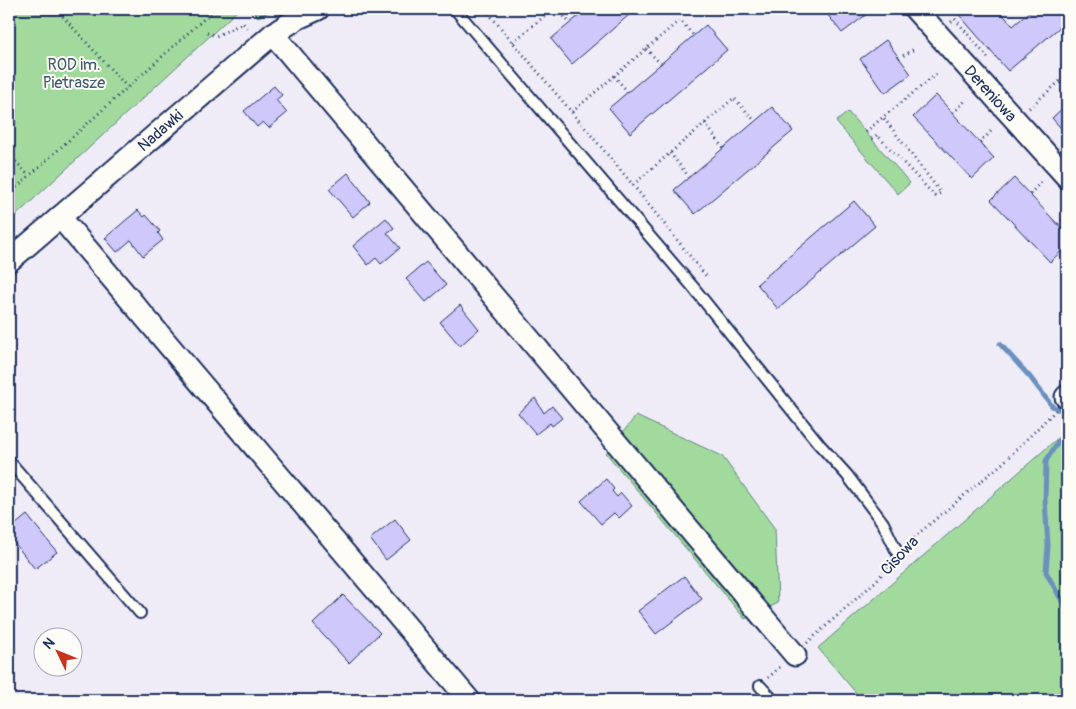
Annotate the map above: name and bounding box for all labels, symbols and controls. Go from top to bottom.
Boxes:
park label: ROD im. Pietrasze [43,55,105,93]
street label: Dereniowa [960,61,1021,126]
street label: Nadawki [134,105,188,156]
street label: Cisowa [877,532,923,580]
north arrow [32,626,82,676]
text: N [39,634,58,653]

